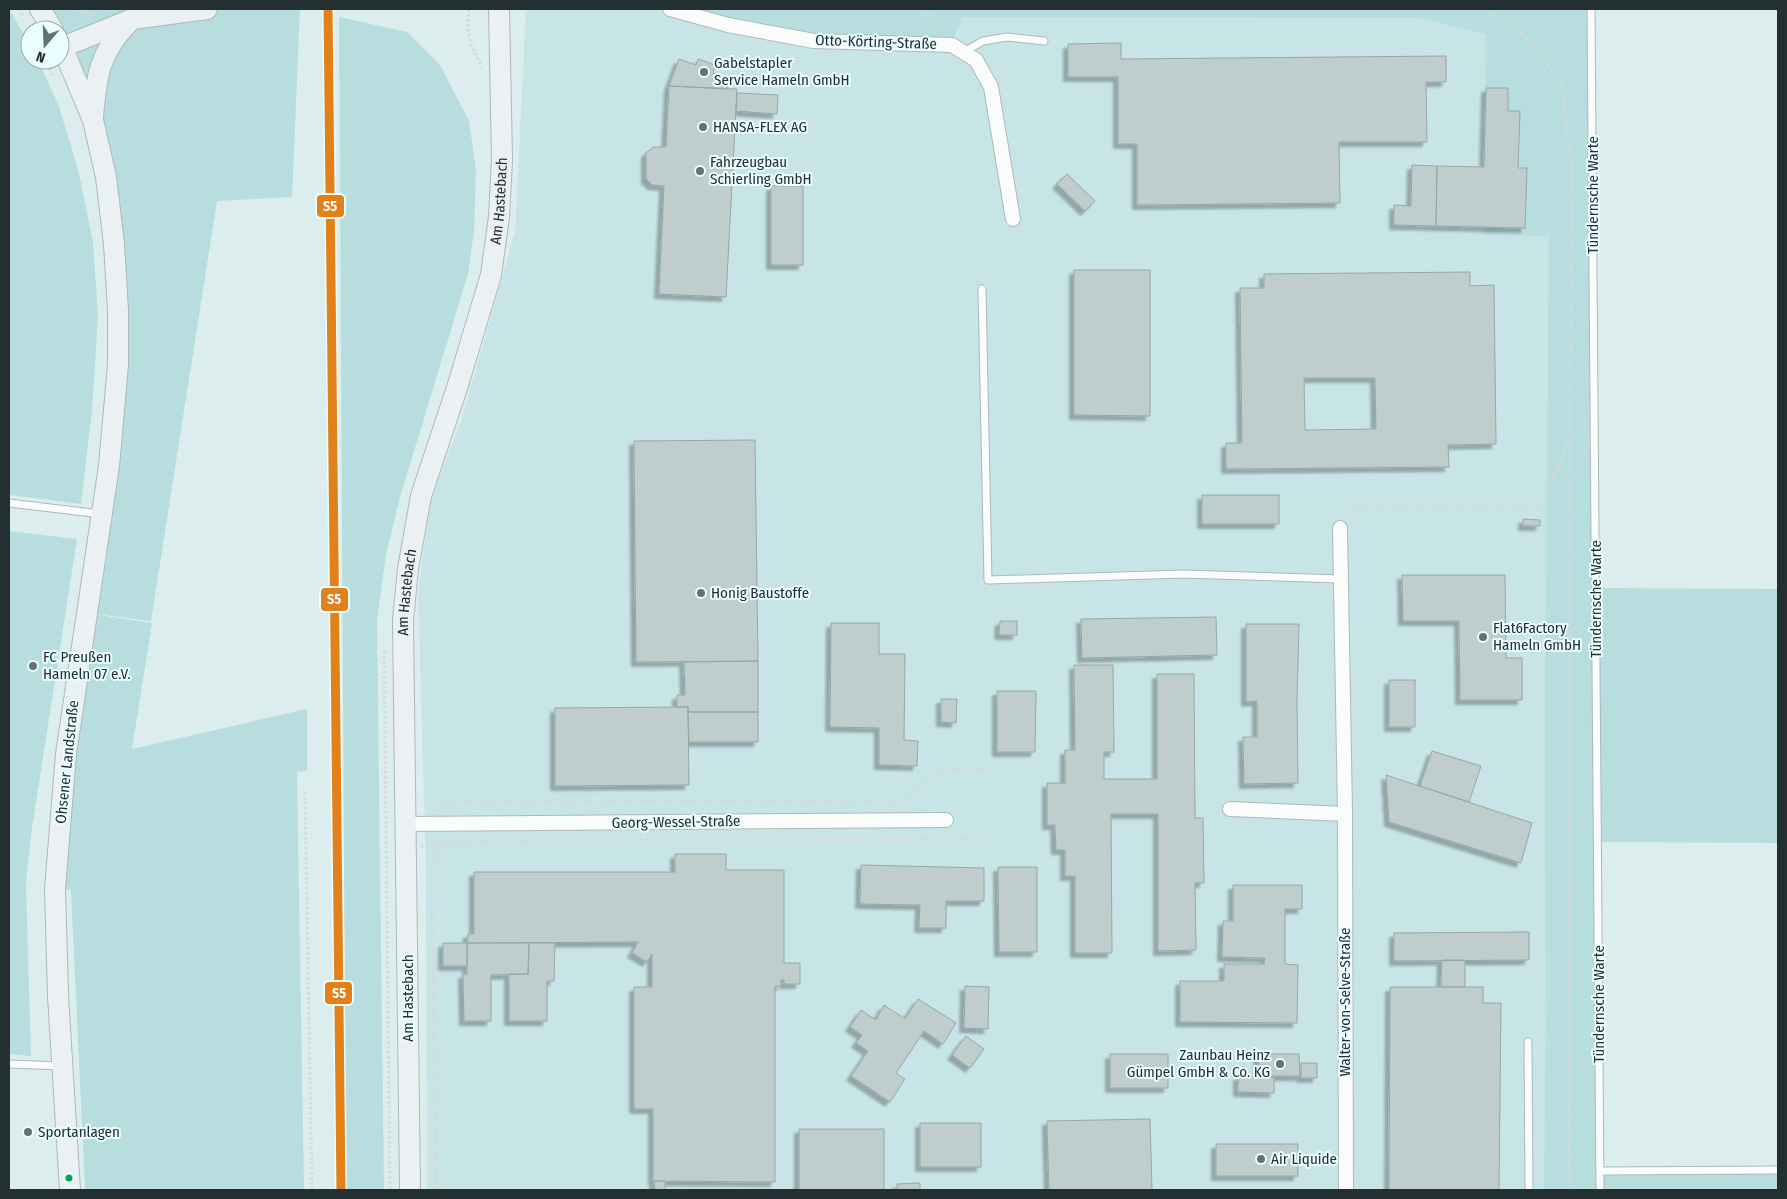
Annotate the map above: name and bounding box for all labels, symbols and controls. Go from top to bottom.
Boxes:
north arrow [20,20,70,70]
street label: Otto-Körting-Straße [815,31,937,53]
text: N [34,47,48,66]
place label: Gabelstapler Service Hameln GmbH [714,54,850,89]
marker: Gabelstapler Service Hameln GmbH [698,66,710,78]
place label: HANSA-FLEX AG [713,118,807,136]
marker: HANSA-FLEX AG [697,121,709,133]
street label: Tündernsche Warte [1584,136,1602,254]
place label: Fahrzeugbau Schierling GmbH [710,153,812,188]
street label: Am Hastebach [486,157,511,245]
marker: Fahrzeugbau Schierling GmbH [694,165,706,177]
line badge: S5 [316,194,345,218]
text: S5 [323,198,337,215]
street label: Tündernsche Warte [1587,540,1605,658]
street label: Am Hastebach [394,547,420,636]
place label: Honig Baustoffe [711,584,809,602]
line badge: S5 [320,587,349,612]
marker: Honig Baustoffe [695,587,707,599]
text: S5 [327,591,341,608]
place label: Flat6Factory Hameln GmbH [1493,619,1581,654]
marker: Flat6Factory Hameln GmbH [1477,631,1489,643]
place label: FC Preußen Hameln 07 e.V. [43,648,131,683]
marker: FC Preußen Hameln 07 e.V. [27,660,39,672]
street label: Ohsener Landstraße [52,699,82,825]
street label: Georg-Wessel-Straße [612,812,740,832]
street label: Walter-von-Selve-Straße [1336,927,1354,1077]
street label: Tündernsche Warte [1590,945,1608,1063]
street label: Am Hastebach [399,954,417,1042]
line badge: S5 [324,981,353,1005]
text: S5 [332,985,346,1002]
place label: Zaunbau Heinz Gümpel GmbH & Co. KG [1127,1046,1270,1081]
marker: Zaunbau Heinz Gümpel GmbH & Co. KG [1274,1058,1286,1070]
place label: Sportanlagen [38,1123,120,1141]
marker: Sportanlagen [22,1126,34,1138]
place label: Air Liquide [1271,1150,1337,1168]
marker: Air Liquide [1255,1153,1267,1165]
unlabelled marker [64,1173,74,1183]

